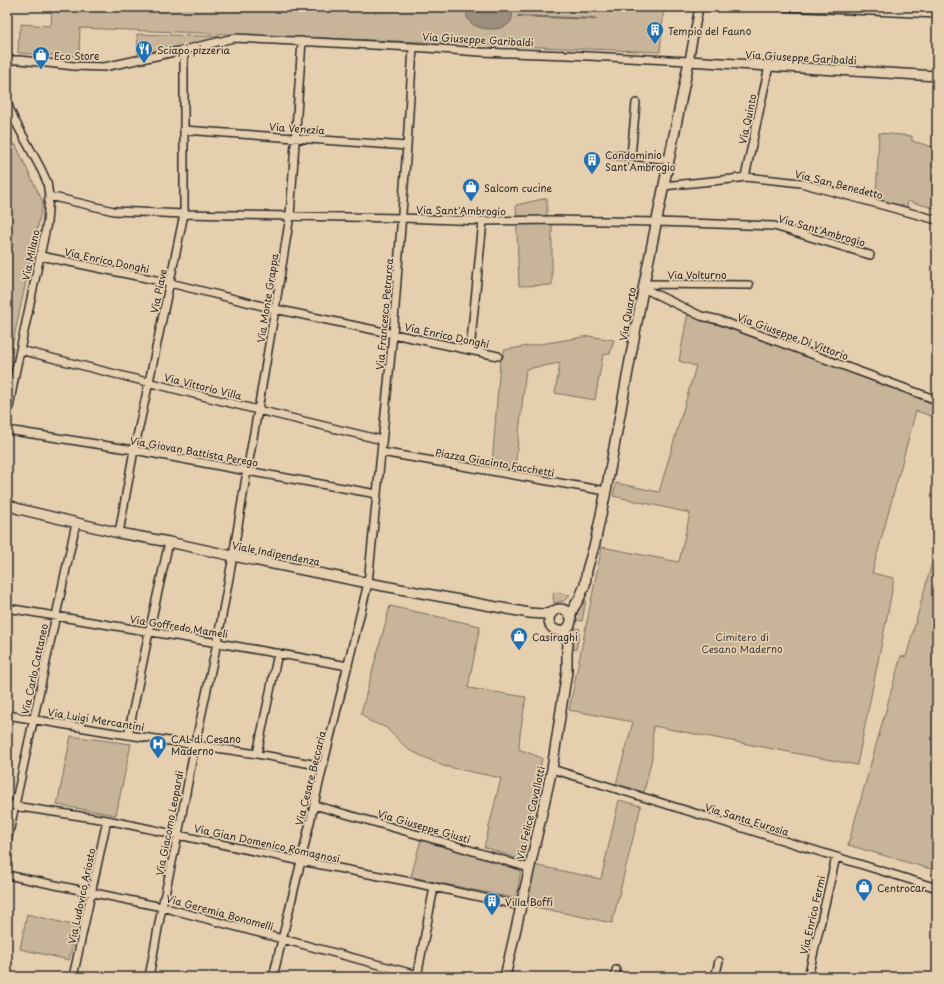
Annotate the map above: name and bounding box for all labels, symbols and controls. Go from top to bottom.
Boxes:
building icon: Tempio del Fauno [645,20,665,45]
place label: Tempio del Fauno [668,23,752,38]
street label: Via Giuseppe Garibaldi [422,29,534,49]
restaurant icon: Sciapò pizzeria [134,39,154,64]
place label: Sciapò pizzeria [157,42,231,57]
shop icon: Eco Store [31,45,51,70]
street label: Via Giuseppe Garibaldi [745,47,857,67]
place label: Eco Store [54,48,99,63]
street label: Via Quinto [734,92,760,146]
street label: Via Venezia [269,119,326,137]
place label: Condominio Sant'Ambrogio [605,147,676,174]
building icon: Condominio Sant'Ambrogio [582,150,602,175]
street label: Via San Benedetto [793,166,885,202]
shop icon: Salcom cucine [461,177,481,202]
place label: Salcom cucine [484,180,553,195]
street label: Via Sant'Ambrogio [416,202,506,218]
street label: Via Sant'Ambrogio [777,210,868,250]
street label: Via Milano [17,228,43,282]
street label: Via Enrico Donghi [63,244,151,276]
street label: Via Monte Grappa [253,252,282,344]
street label: Via Francesco Petrarca [372,257,396,371]
street label: Via Piave [146,267,170,315]
street label: Via Volturno [667,267,727,282]
street label: Via Quarto [615,286,639,342]
street label: Via Giuseppe Di Vittorio [735,309,851,363]
street label: Via Enrico Donghi [403,319,491,351]
street label: Via Vittorio Villa [163,369,244,403]
street label: Via Giovan Battista Perego [129,432,260,470]
street label: Piazza Giacinto Facchetti [434,444,556,480]
street label: Viale Indipendenza [231,537,322,569]
street label: Via Goffredo Mameli [129,611,229,641]
street label: Via Carlo Cattaneo [17,622,51,716]
shop icon: Casiraghi [509,626,529,651]
place label: Casiraghi [532,629,578,644]
park label: Cimitero di Cesano Maderno [701,629,783,656]
street label: Via Luigi Mercantini [47,704,145,734]
street label: Via Cesare Beccaria [291,728,329,827]
place label: CAL di Cesano Maderno [171,731,241,758]
hospital icon: CAL di Cesano Maderno [148,734,168,759]
street label: Via Felice Cavallotti [512,764,548,861]
street label: Via Giacomo Leopardi [151,769,187,877]
street label: Via Santa Eurosia [703,799,792,839]
street label: Via Giuseppe Giusti [376,806,472,846]
street label: Via Gian Domenico Romagnosi [193,820,342,866]
street label: Via Ludovico Ariosto [63,846,99,945]
street label: Via Enrico Fermi [796,874,828,956]
shop icon: Centrocar [854,877,874,902]
place label: Centrocar [877,880,926,895]
street label: Via Geremia Bonomelli [165,890,276,934]
building icon: Villa Boffi [482,891,502,916]
place label: Villa Boffi [505,894,553,909]

